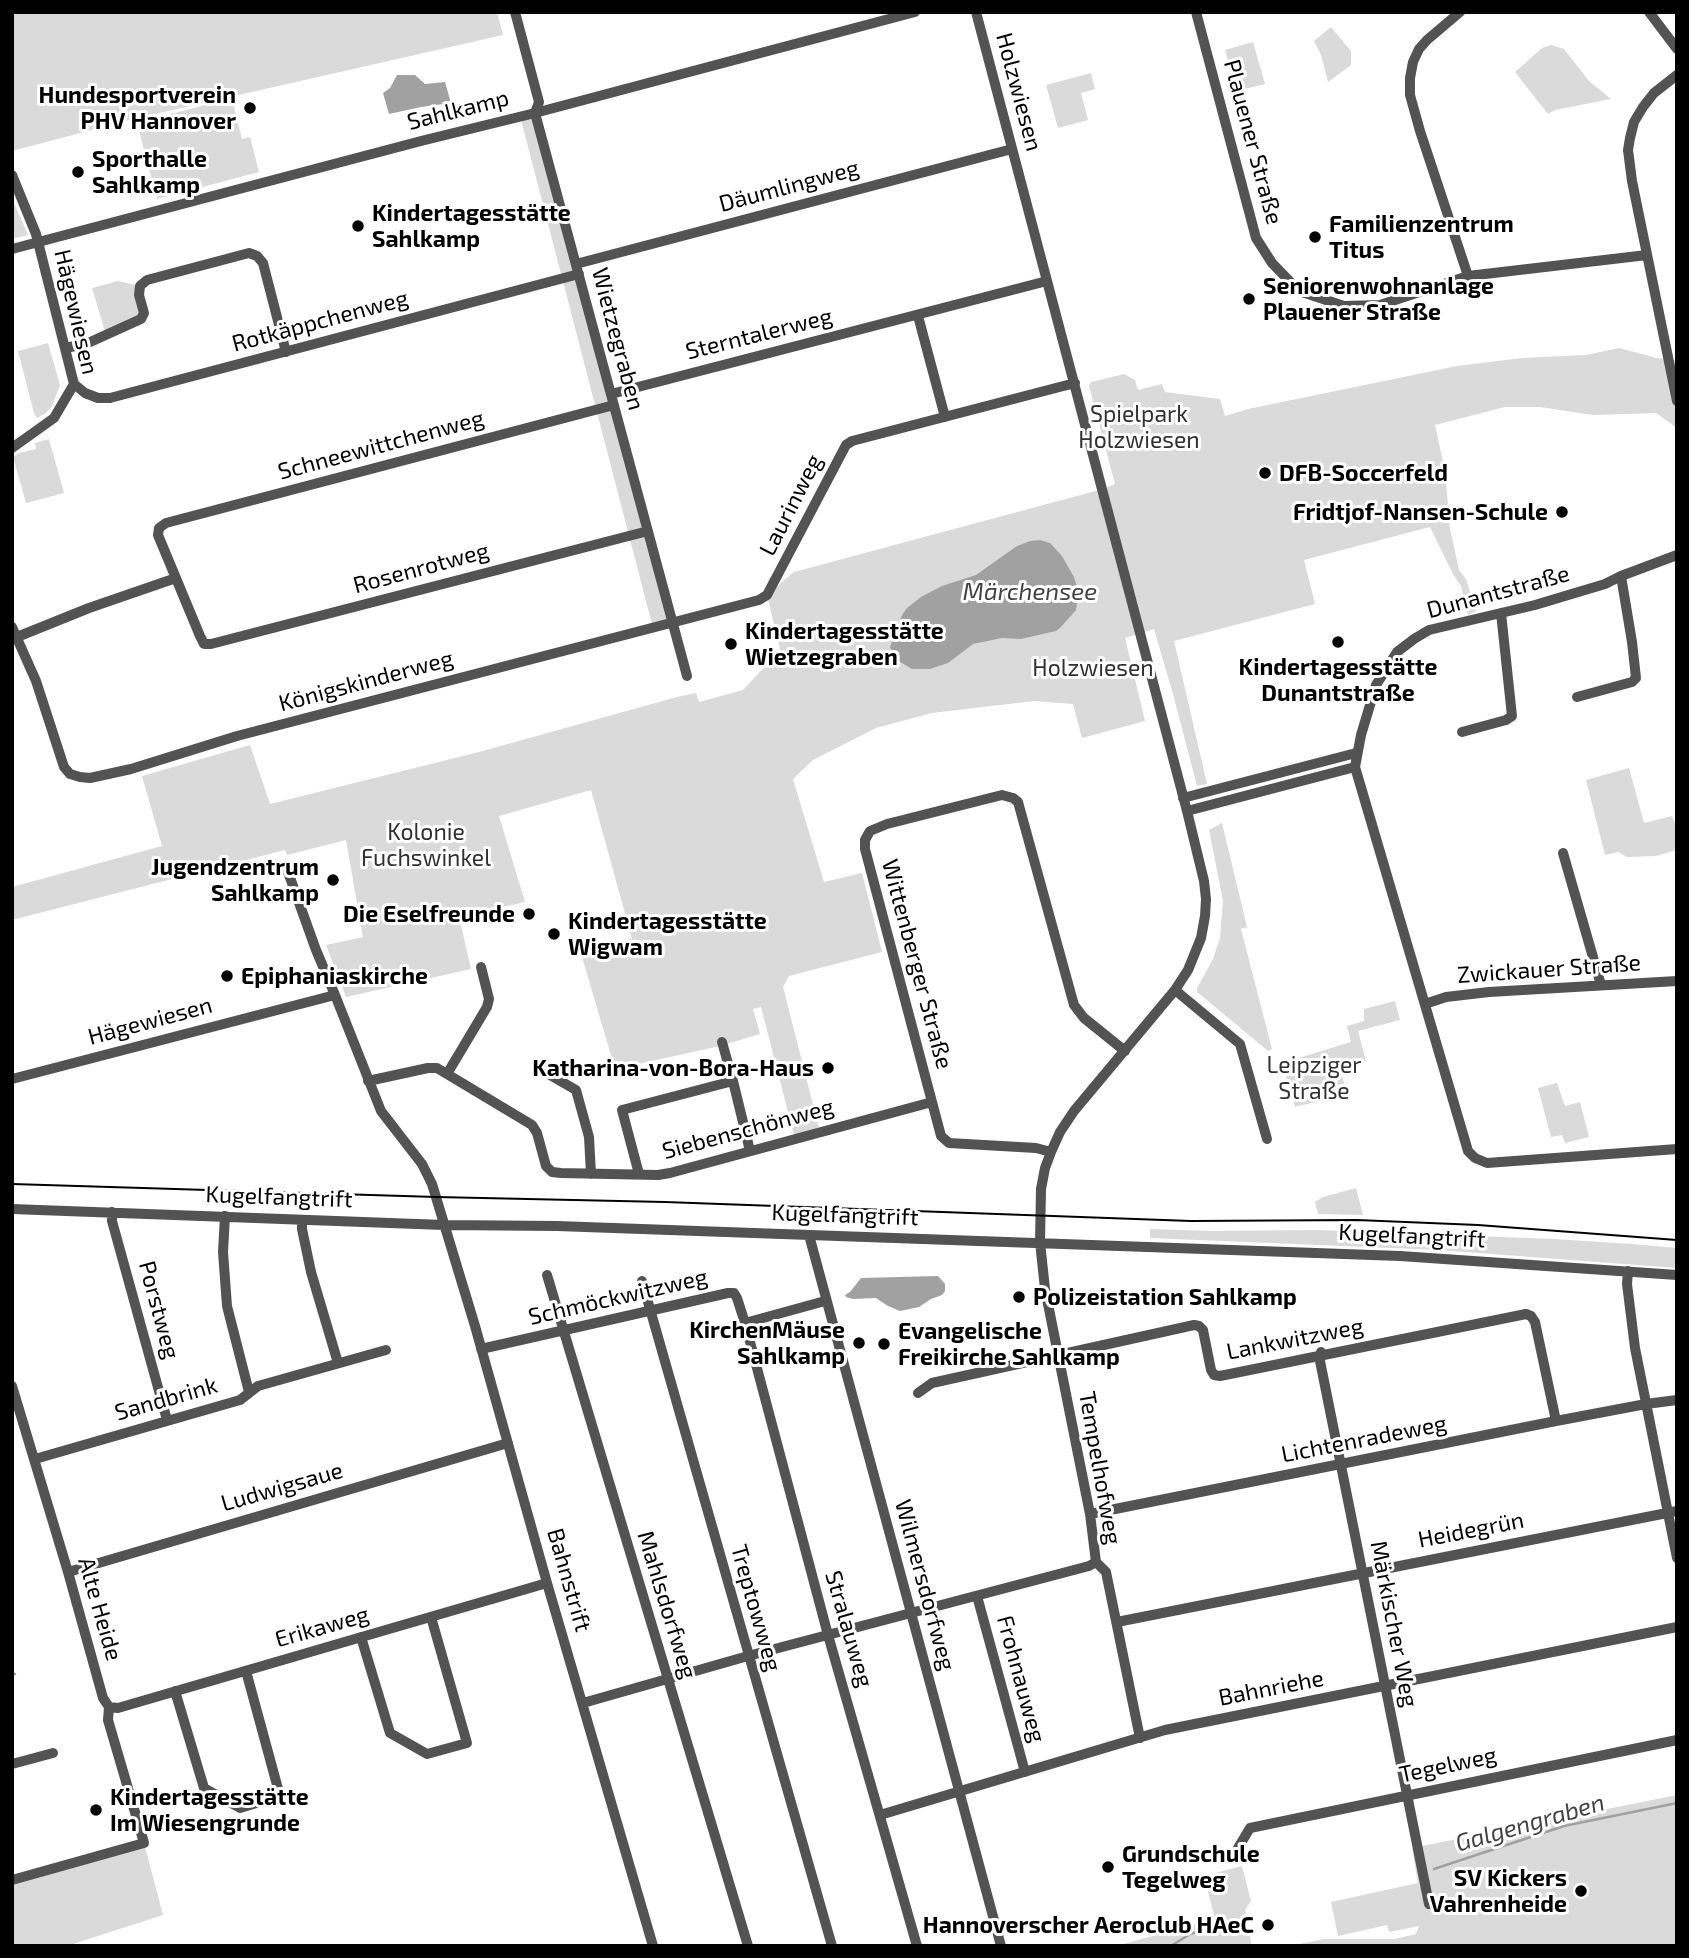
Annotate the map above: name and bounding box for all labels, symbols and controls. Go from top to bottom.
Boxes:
street label: Holzwiesen [990,30,1048,154]
street label: Plauener Straße [1218,56,1288,228]
place label: Hundesportverein PHV Hannover [39,81,236,135]
street label: Sahlkamp [404,84,512,136]
marker: Hundesportverein PHV Hannover [242,100,258,116]
place label: Sporthalle Sahlkamp [92,145,207,199]
street label: Däumlingweg [716,154,862,218]
marker: Sporthalle Sahlkamp [70,164,86,180]
place label: Kindertagesstätte Sahlkamp [372,199,571,253]
place label: Familienzentrum Titus [1329,210,1514,264]
marker: Kindertagesstätte Sahlkamp [350,218,366,234]
marker: Familienzentrum Titus [1307,229,1323,245]
street label: Hägewiesen [48,247,104,377]
street label: Wietzegraben [586,265,650,413]
place label: Seniorenwohnanlage Plauener Straße [1263,272,1494,326]
street label: Rotkäppchenweg [229,284,411,358]
marker: Seniorenwohnanlage Plauener Straße [1241,291,1257,307]
street label: Sterntalerweg [683,302,835,366]
park label: Spielpark Holzwiesen [1078,400,1200,454]
street label: Schneewittchenweg [275,404,487,486]
street label: Laurinweg [754,450,828,560]
place label: DFB-Soccerfeld [1279,459,1448,487]
marker: DFB-Soccerfeld [1257,465,1273,481]
place label: Fridtjof-Nansen-Schule [1293,498,1548,526]
marker: Fridtjof-Nansen-Schule [1554,504,1570,520]
street label: Rosenrotweg [350,537,492,599]
street label: Dunantstraße [1424,560,1572,624]
water label: Märchensee [963,578,1097,606]
place label: Kindertagesstätte Wietzegraben [745,617,944,671]
marker: Kindertagesstätte Dunantstraße [1330,634,1346,650]
marker: Kindertagesstätte Wietzegraben [723,636,739,652]
street label: Königskinderweg [276,644,456,718]
place label: Kindertagesstätte Dunantstraße [1239,653,1437,707]
park label: Holzwiesen [1032,654,1154,682]
park label: Kolonie Fuchswinkel [361,818,491,872]
place label: Jugendzentrum Sahlkamp [151,853,319,907]
street label: Wittenberger Straße [876,856,958,1072]
marker: Jugendzentrum Sahlkamp [325,872,341,888]
place label: Die Eselfreunde [343,900,515,928]
marker: Die Eselfreunde [521,906,537,922]
place label: Kindertagesstätte Wigwam [568,907,767,961]
marker: Kindertagesstätte Wigwam [546,926,562,942]
street label: Zwickauer Straße [1456,949,1642,989]
place label: Epiphaniaskirche [241,962,428,990]
marker: Epiphaniaskirche [219,968,235,984]
street label: Hägewiesen [85,991,215,1051]
park label: Leipziger Straße [1267,1051,1361,1105]
place label: Katharina-von-Bora-Haus [532,1054,814,1082]
marker: Katharina-von-Bora-Haus [820,1060,836,1076]
street label: Siebenschönweg [659,1093,837,1165]
street label: Kugelfangtrift [205,1181,353,1213]
street label: Kugelfangtrift [771,1199,919,1231]
street label: Kugelfangtrift [1338,1218,1486,1254]
street label: Porstweg [133,1258,185,1362]
street label: Schmöckwitzweg [526,1263,710,1331]
place label: Polizeistation Sahlkamp [1033,1283,1297,1311]
marker: Polizeistation Sahlkamp [1011,1289,1027,1305]
street label: Lankwitzweg [1224,1312,1366,1366]
place label: KirchenMäuse Sahlkamp [689,1316,845,1370]
place label: Evangelische Freikirche Sahlkamp [898,1317,1120,1371]
marker: KirchenMäuse Sahlkamp [851,1335,867,1351]
marker: Evangelische Freikirche Sahlkamp [876,1336,892,1352]
street label: Sandbrink [112,1371,220,1427]
street label: Tempelhofweg [1073,1389,1127,1547]
street label: Lichtenradeweg [1279,1409,1449,1469]
street label: Ludwigsaue [218,1456,346,1518]
street label: Wilmersdorfweg [889,1496,961,1674]
street label: Heidegrün [1416,1506,1526,1554]
street label: Bahnstrift [541,1525,597,1635]
street label: Mahlsdorfweg [631,1528,703,1682]
street label: Märkischer Weg [1364,1538,1424,1710]
street label: Treptowweg [725,1541,787,1675]
street label: Alte Heide [72,1554,128,1664]
street label: Stralauweg [819,1568,879,1690]
street label: Erikaweg [272,1600,372,1654]
street label: Frohnauweg [991,1612,1051,1746]
street label: Bahnriehe [1216,1664,1326,1712]
street label: Tegelweg [1397,1741,1499,1789]
place label: Kindertagesstätte Im Wiesengrunde [110,1783,309,1837]
water label: Galgengraben [1452,1788,1608,1858]
marker: Kindertagesstätte Im Wiesengrunde [88,1802,104,1818]
place label: Grundschule Tegelweg [1122,1840,1260,1894]
marker: Grundschule Tegelweg [1100,1859,1116,1875]
place label: SV Kickers Vahrenheide [1430,1864,1567,1918]
marker: SV Kickers Vahrenheide [1573,1883,1589,1899]
place label: Hannoverscher Aeroclub HAeC [923,1911,1254,1939]
marker: Hannoverscher Aeroclub HAeC [1260,1917,1276,1933]

